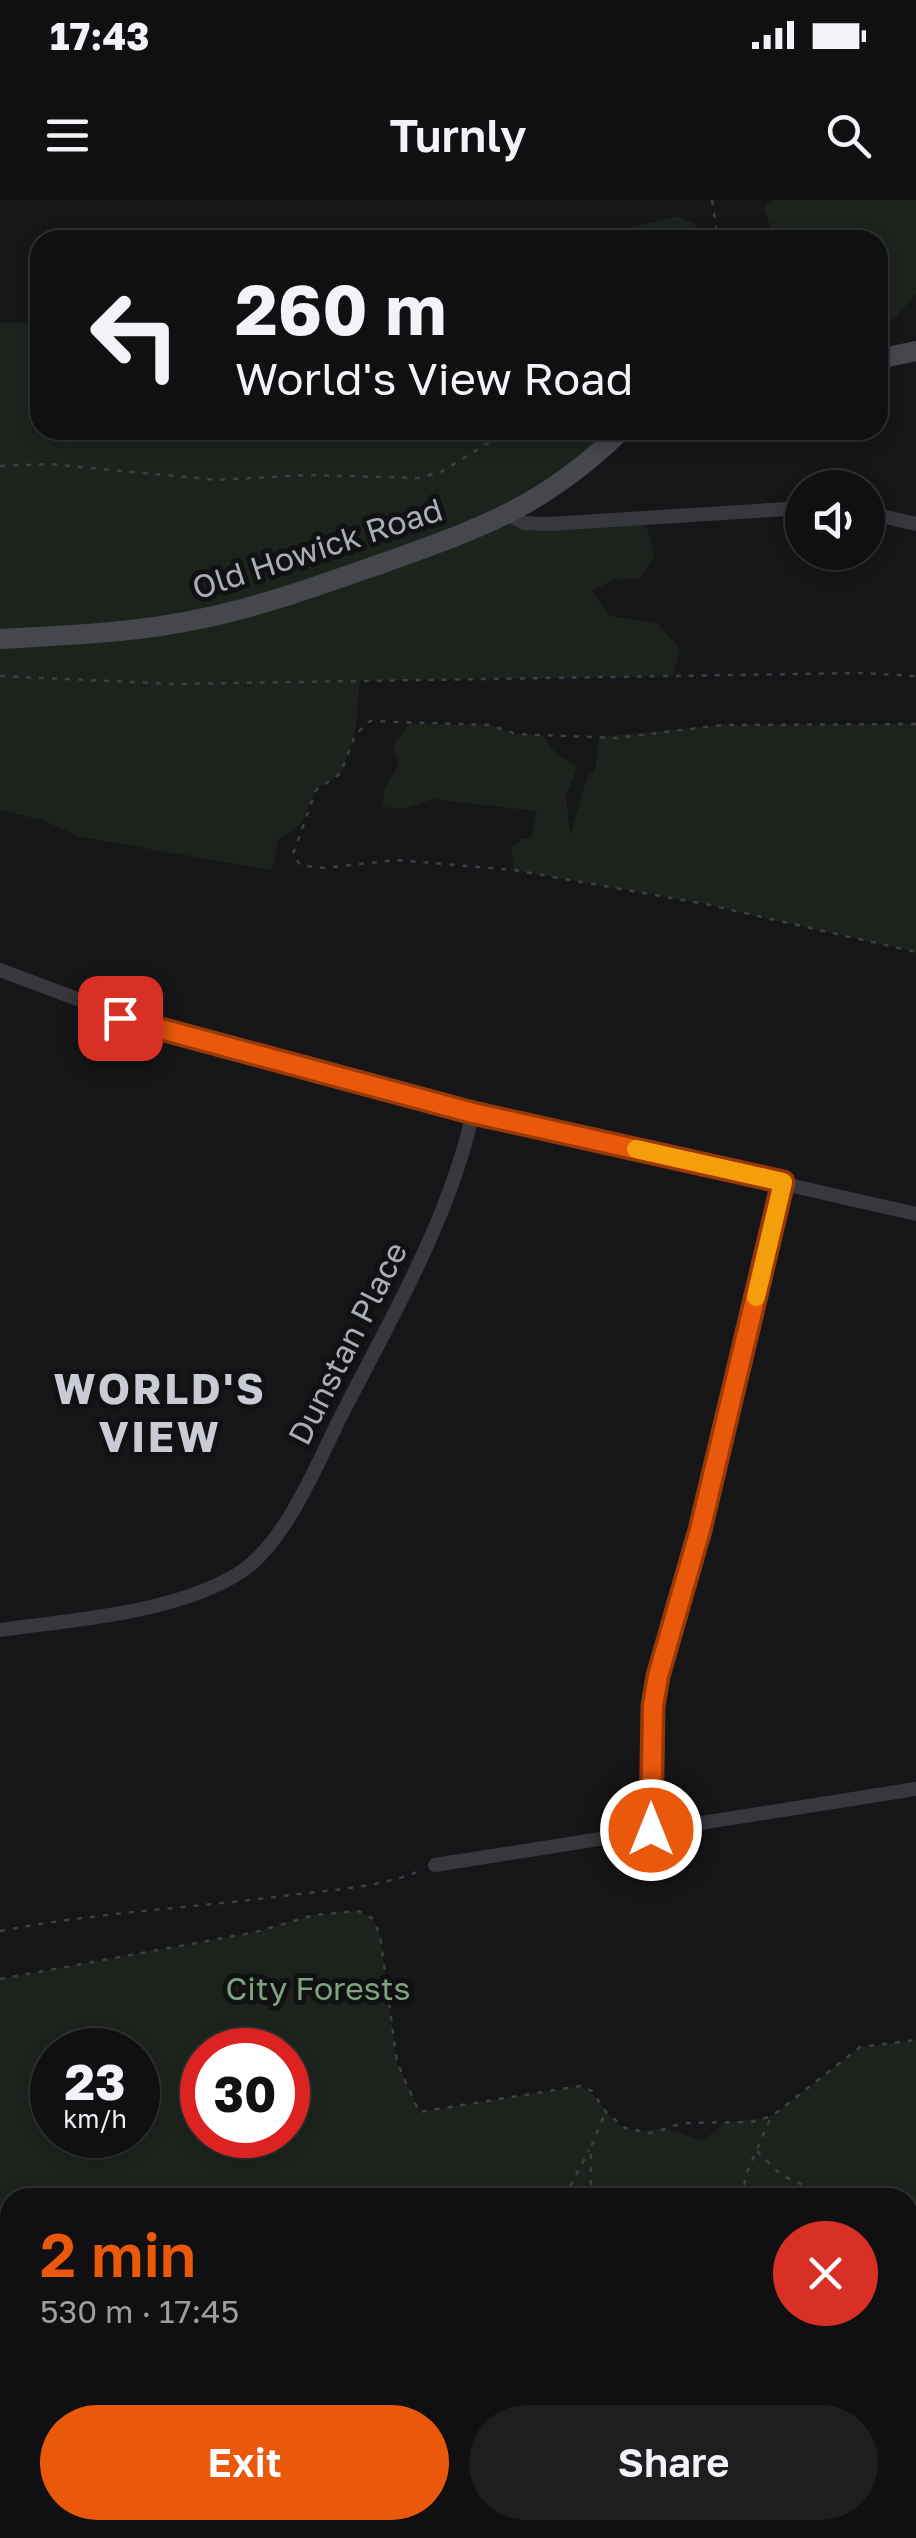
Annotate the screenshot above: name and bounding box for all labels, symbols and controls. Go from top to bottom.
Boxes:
text: 17:43 [50,13,149,58]
icon: menu [40,108,95,163]
text: Turnly [390,108,526,162]
icon: search [821,108,876,163]
text: 260 m [235,266,446,350]
icon: left [70,270,200,400]
text: World's View Road [235,351,633,405]
map controls [785,470,885,570]
button: sound [785,470,885,570]
street label: Old Howick Road [187,490,447,606]
pin [78,976,163,1061]
icon: arrive [93,991,148,1046]
street label: Dunstan Place [280,1235,414,1451]
district label: WORLD'S VIEW [54,1363,266,1461]
position arrow [599,1778,703,1882]
park label: City Forests [225,1969,411,2007]
speed limit sign: 30 [180,2028,310,2158]
text: 23 [64,2051,125,2111]
text: km/h [63,2103,127,2134]
text: 2 min [40,2218,196,2290]
button: close [773,2221,878,2326]
text: 530 m · 17:45 [40,2292,239,2330]
button: Exit [40,2405,449,2520]
button: Share [469,2405,878,2520]

